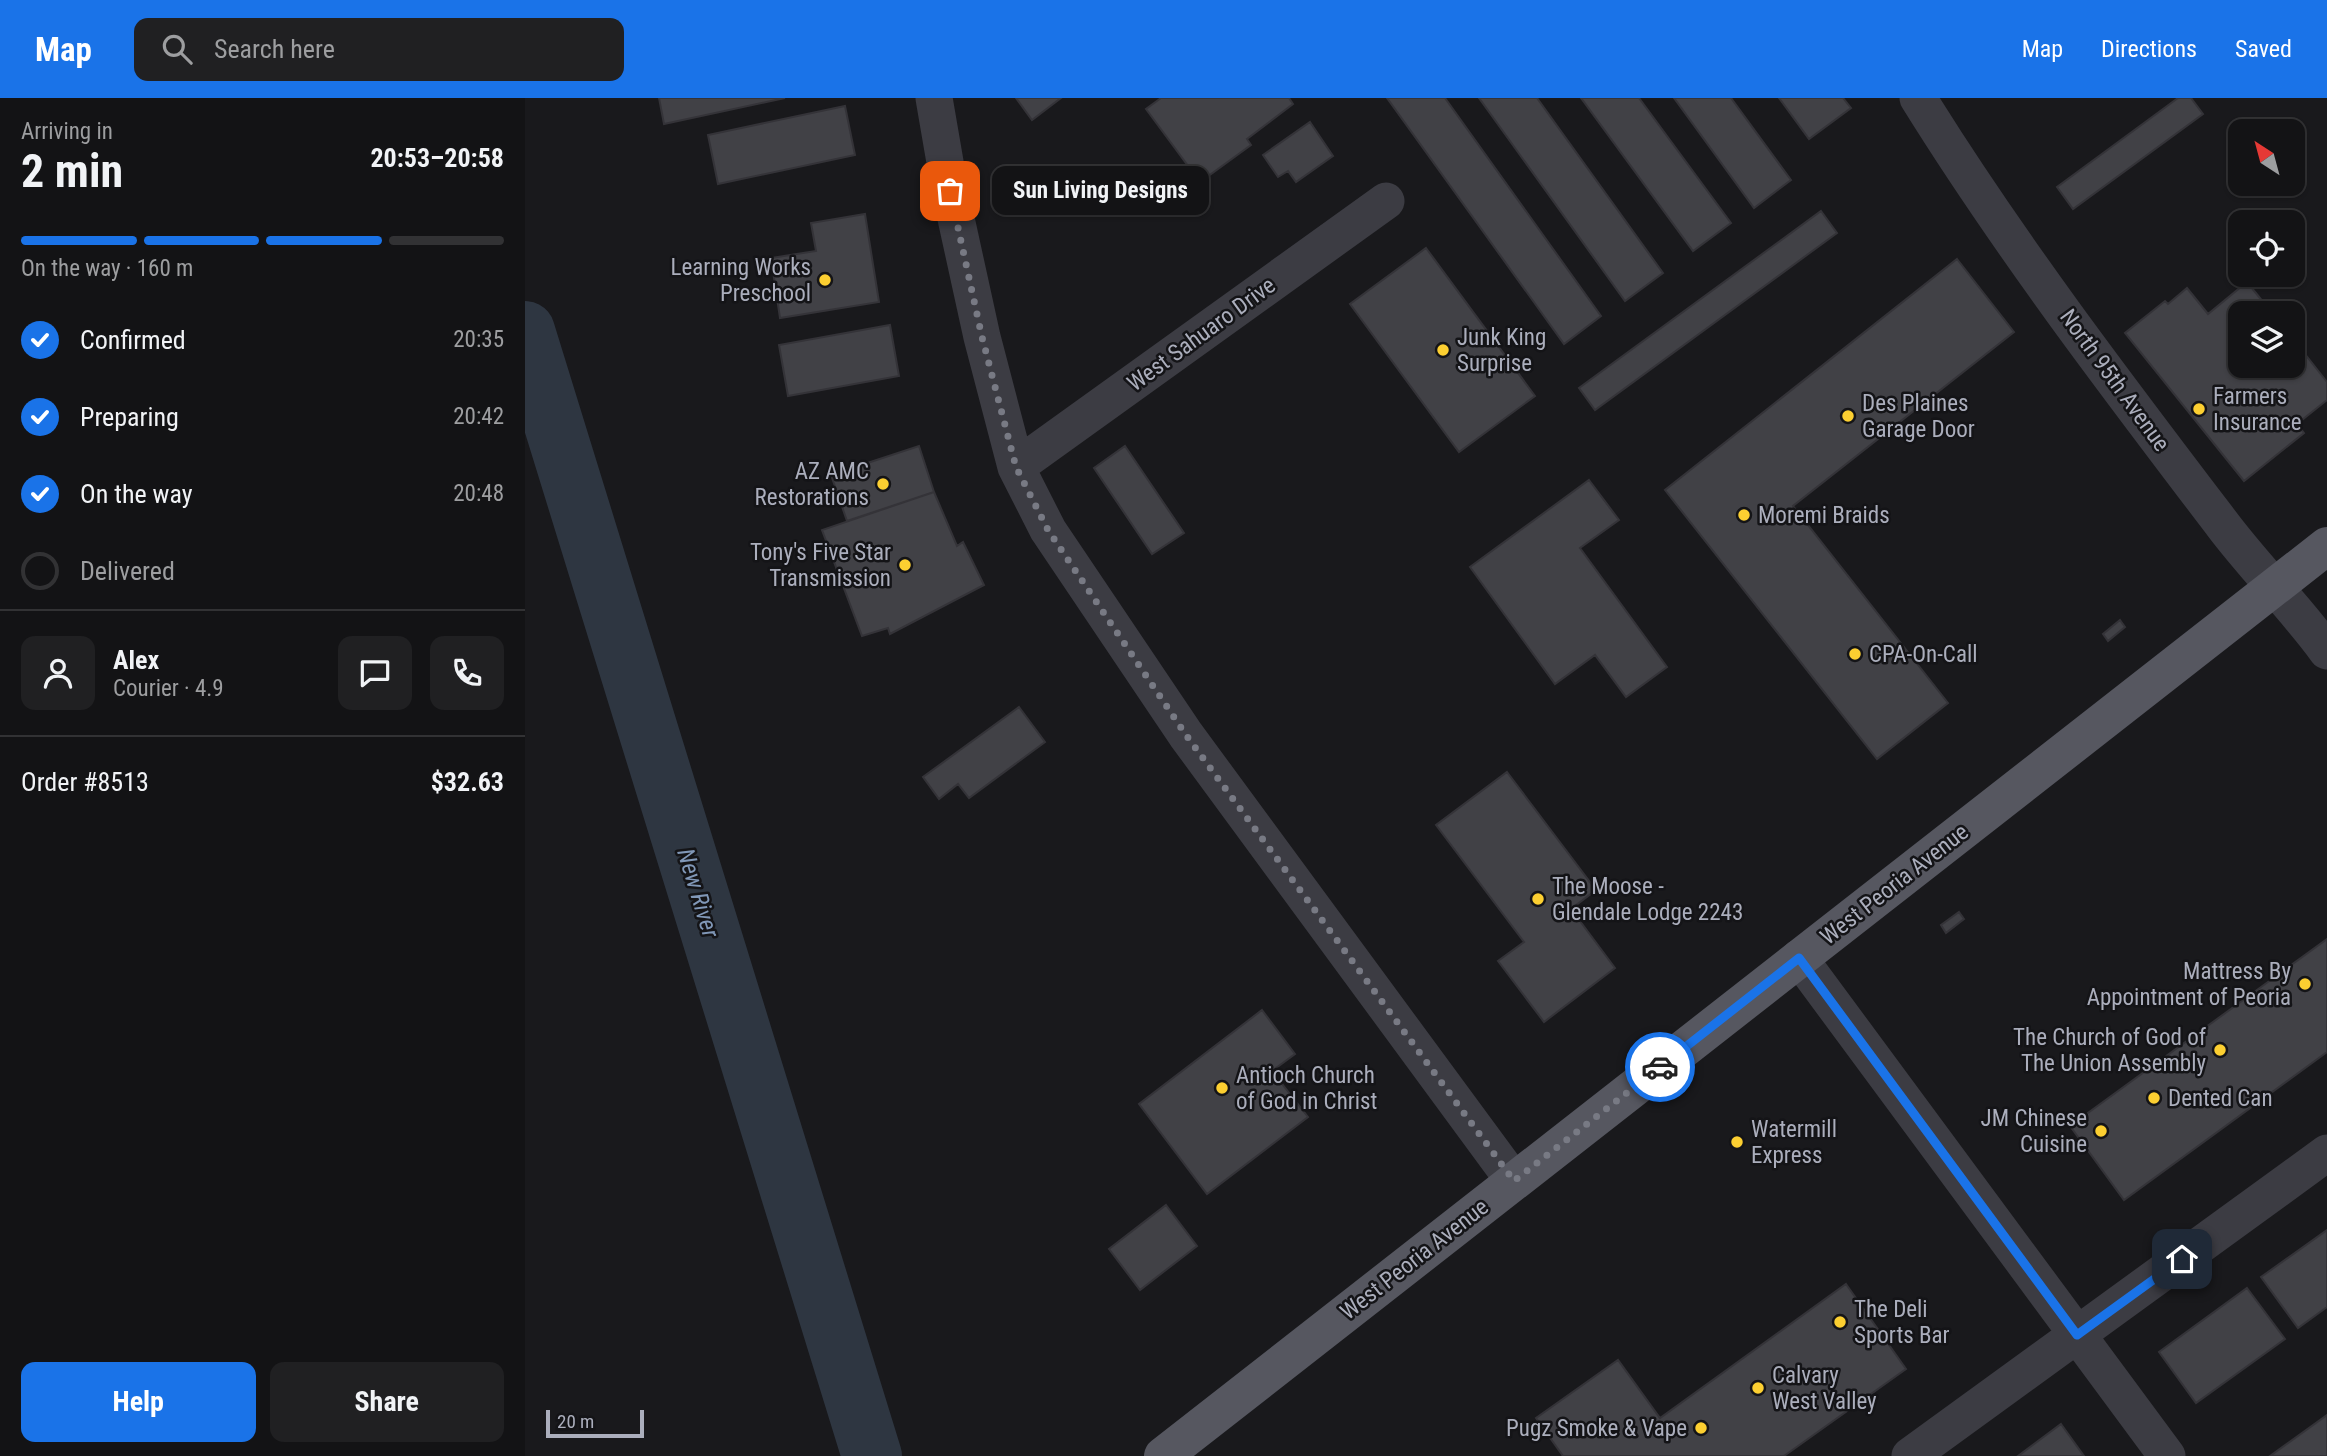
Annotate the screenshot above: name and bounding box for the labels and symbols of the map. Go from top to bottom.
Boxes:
north arrow [2228,119,2305,196]
pin [920,161,980,221]
callout: Sun Living Designs [992,166,1209,216]
place label: Learning Works Preschool [670,254,811,307]
marker: Learning Works Preschool [817,272,833,288]
street label: West Sahuaro Drive [1122,272,1281,397]
street label: North 95th Avenue [2054,304,2175,456]
place label: Junk King Surprise [1457,324,1546,377]
marker: Junk King Surprise [1435,342,1451,358]
place label: Farmers Insurance [2213,383,2302,436]
place label: Des Plaines Garage Door [1862,390,1975,443]
marker: Farmers Insurance [2191,401,2207,417]
marker: Des Plaines Garage Door [1840,408,1856,424]
place label: AZ AMC Restorations [755,458,869,511]
marker: AZ AMC Restorations [875,476,891,492]
place label: Moremi Braids [1758,502,1890,529]
marker: Moremi Braids [1736,507,1752,523]
place label: Tony's Five Star Transmission [750,539,891,592]
marker: Tony's Five Star Transmission [897,557,913,573]
place label: CPA-On-Call [1869,641,1978,668]
marker: CPA-On-Call [1847,646,1863,662]
street label: West Peoria Avenue [1815,818,1974,951]
water label: New River [671,845,725,942]
place label: The Moose - Glendale Lodge 2243 [1552,873,1743,926]
marker: The Moose - Glendale Lodge 2243 [1530,891,1546,907]
place label: Mattress By Appointment of Peoria [2087,958,2291,1011]
marker: Mattress By Appointment of Peoria [2297,976,2313,992]
place label: The Church of God of The Union Assembly [2013,1024,2207,1077]
courier [1625,1032,1695,1102]
marker: The Church of God of The Union Assembly [2212,1042,2228,1058]
place label: Antioch Church of God in Christ [1236,1062,1377,1115]
marker: Antioch Church of God in Christ [1214,1080,1230,1096]
place label: Dented Can [2168,1085,2273,1112]
marker: Dented Can [2146,1090,2162,1106]
place label: JM Chinese Cuisine [1981,1105,2087,1158]
place label: Watermill Express [1751,1116,1837,1169]
marker: JM Chinese Cuisine [2093,1123,2109,1139]
marker: Watermill Express [1729,1134,1745,1150]
street label: West Peoria Avenue [1335,1193,1494,1326]
pin [2152,1229,2212,1289]
place label: The Deli Sports Bar [1854,1296,1950,1349]
marker: The Deli Sports Bar [1832,1314,1848,1330]
place label: Calvary West Valley [1772,1362,1877,1415]
marker: Calvary West Valley [1750,1380,1766,1396]
scale bar [546,1407,644,1439]
place label: Pugz Smoke & Vape [1506,1415,1687,1442]
marker: Pugz Smoke & Vape [1693,1420,1709,1436]

